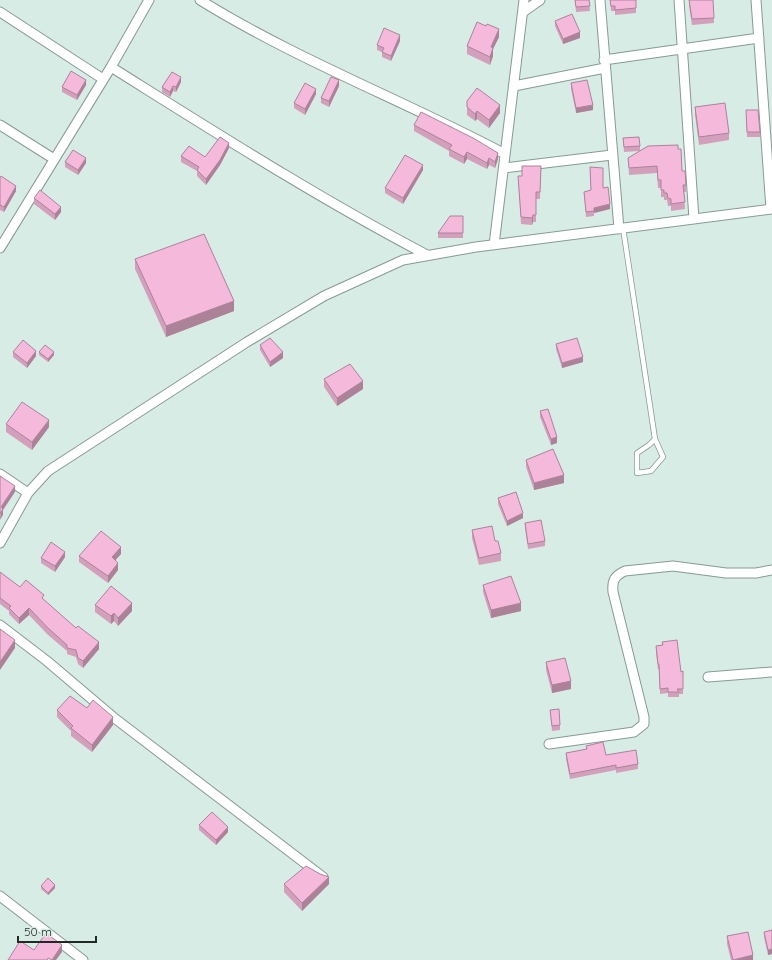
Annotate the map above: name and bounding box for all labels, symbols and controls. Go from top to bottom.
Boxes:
scale bar [18,918,96,944]
text: 50 m [24,924,52,939]

